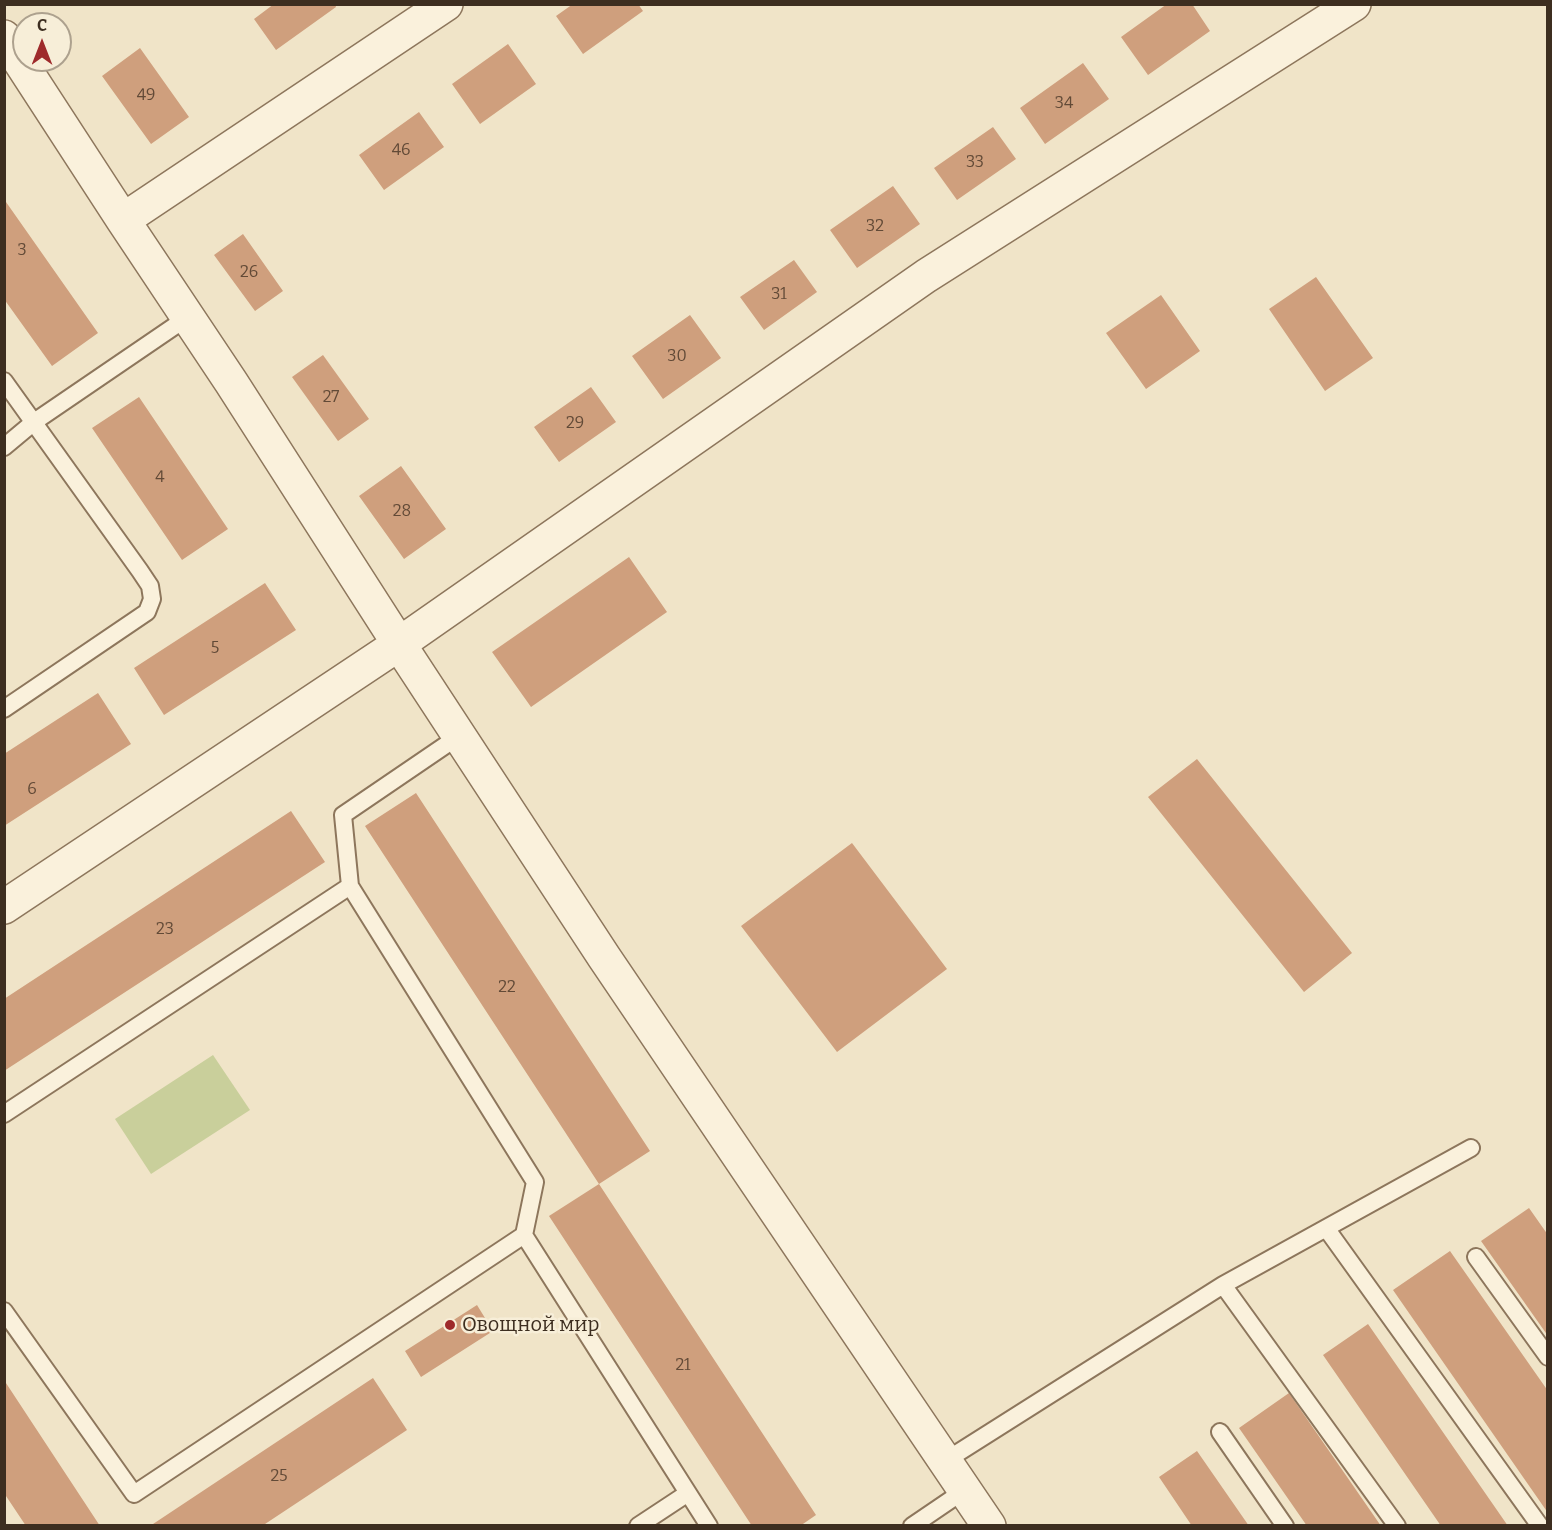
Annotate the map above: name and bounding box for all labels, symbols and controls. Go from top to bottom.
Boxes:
north arrow [12,12,72,72]
text: С [37,16,47,35]
house number: 49 [137,86,155,106]
house number: 34 [1055,94,1073,114]
house number: 46 [392,141,410,161]
house number: 33 [966,153,984,173]
house number: 32 [866,217,884,237]
house number: 3 [17,241,27,261]
house number: 26 [240,263,258,283]
house number: 31 [771,285,787,305]
house number: 30 [667,347,687,367]
house number: 27 [323,388,339,408]
house number: 29 [566,414,584,434]
house number: 4 [155,468,165,488]
house number: 28 [393,502,411,522]
house number: 5 [211,639,219,659]
house number: 6 [27,780,37,800]
house number: 23 [156,920,174,940]
house number: 22 [498,978,516,998]
place label: Овощной мир [462,1313,599,1337]
marker: Овощной мир [443,1318,457,1332]
house number: 21 [675,1356,691,1376]
house number: 25 [270,1467,288,1487]

